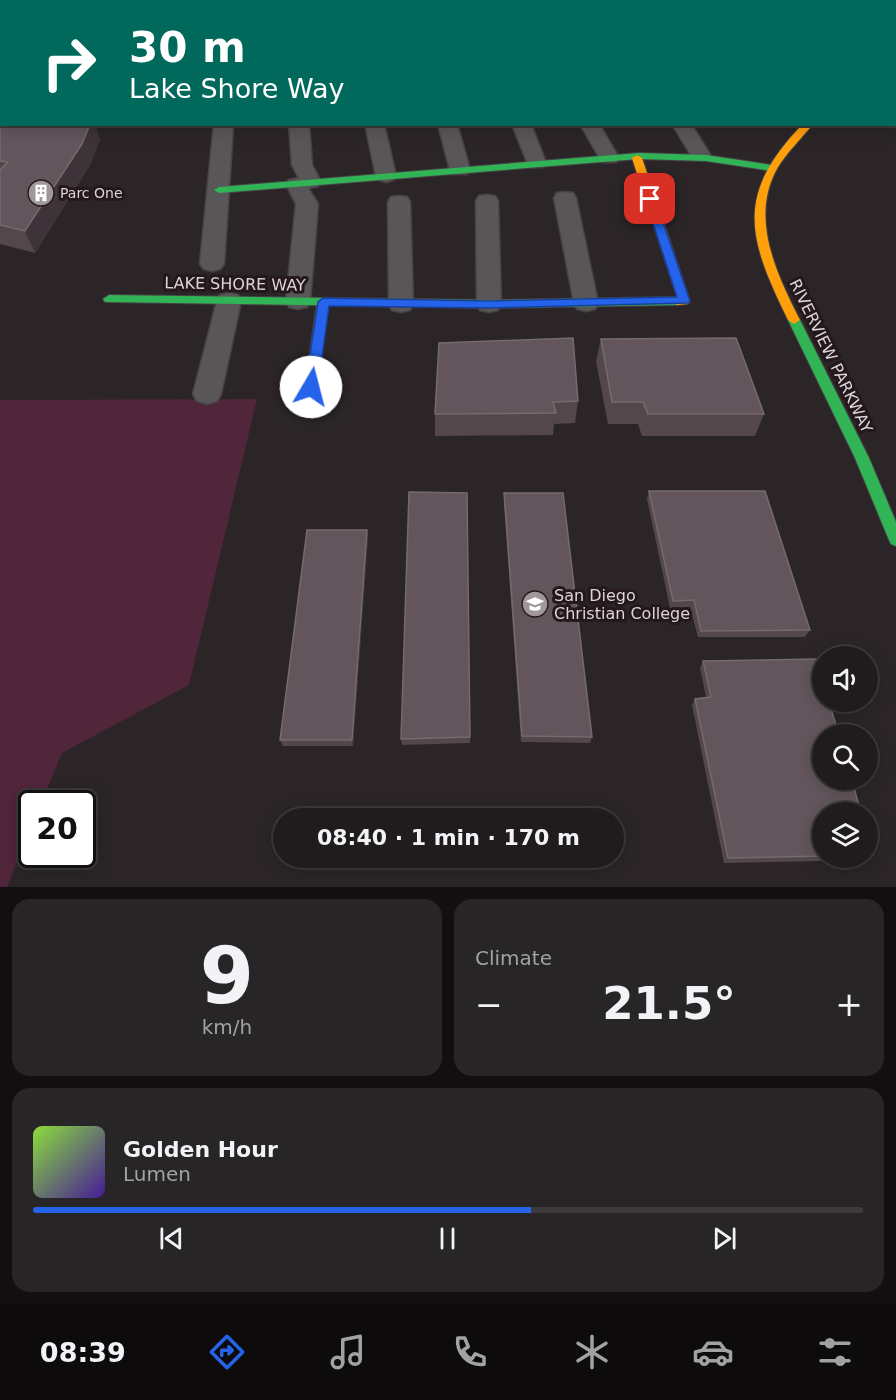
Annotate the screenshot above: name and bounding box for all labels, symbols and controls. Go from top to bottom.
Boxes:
text: 30 m [129,23,246,72]
icon: right [30,24,108,102]
text: Lake Shore Way [129,73,344,104]
pin [624,173,675,224]
building icon: Parc One [26,178,56,208]
icon: arrive [633,182,666,215]
place label: Parc One [60,185,123,201]
street label: LAKE SHORE WAY [164,273,306,295]
street label: RIVERVIEW PARKWAY [785,276,877,436]
position arrow [279,355,343,419]
place label: San Diego Christian College [554,586,690,623]
school or university icon: San Diego Christian College [520,589,550,619]
map controls [812,646,878,868]
button: sound [812,646,878,712]
button: search [812,724,878,790]
speed limit sign: 20 [18,790,96,868]
button: layers [812,802,878,868]
text: 08:40 · 1 min · 170 m [317,825,580,850]
text: 9 [200,931,254,1021]
text: Climate [475,946,552,970]
text: 21.5° [602,977,736,1030]
text: − [475,985,503,1024]
text: + [835,985,863,1024]
text: km/h [202,1015,252,1039]
text: Golden Hour [123,1137,278,1162]
text: Lumen [123,1162,191,1186]
icon: previous [155,1222,188,1255]
icon: pause [431,1222,464,1255]
icon: next [708,1222,741,1255]
icon: directions [206,1331,248,1373]
icon: music [327,1331,369,1373]
icon: phone [449,1331,491,1373]
icon: climate [571,1331,613,1373]
icon: car [692,1331,734,1373]
icon: filters [814,1331,856,1373]
text: 08:39 [40,1337,126,1368]

